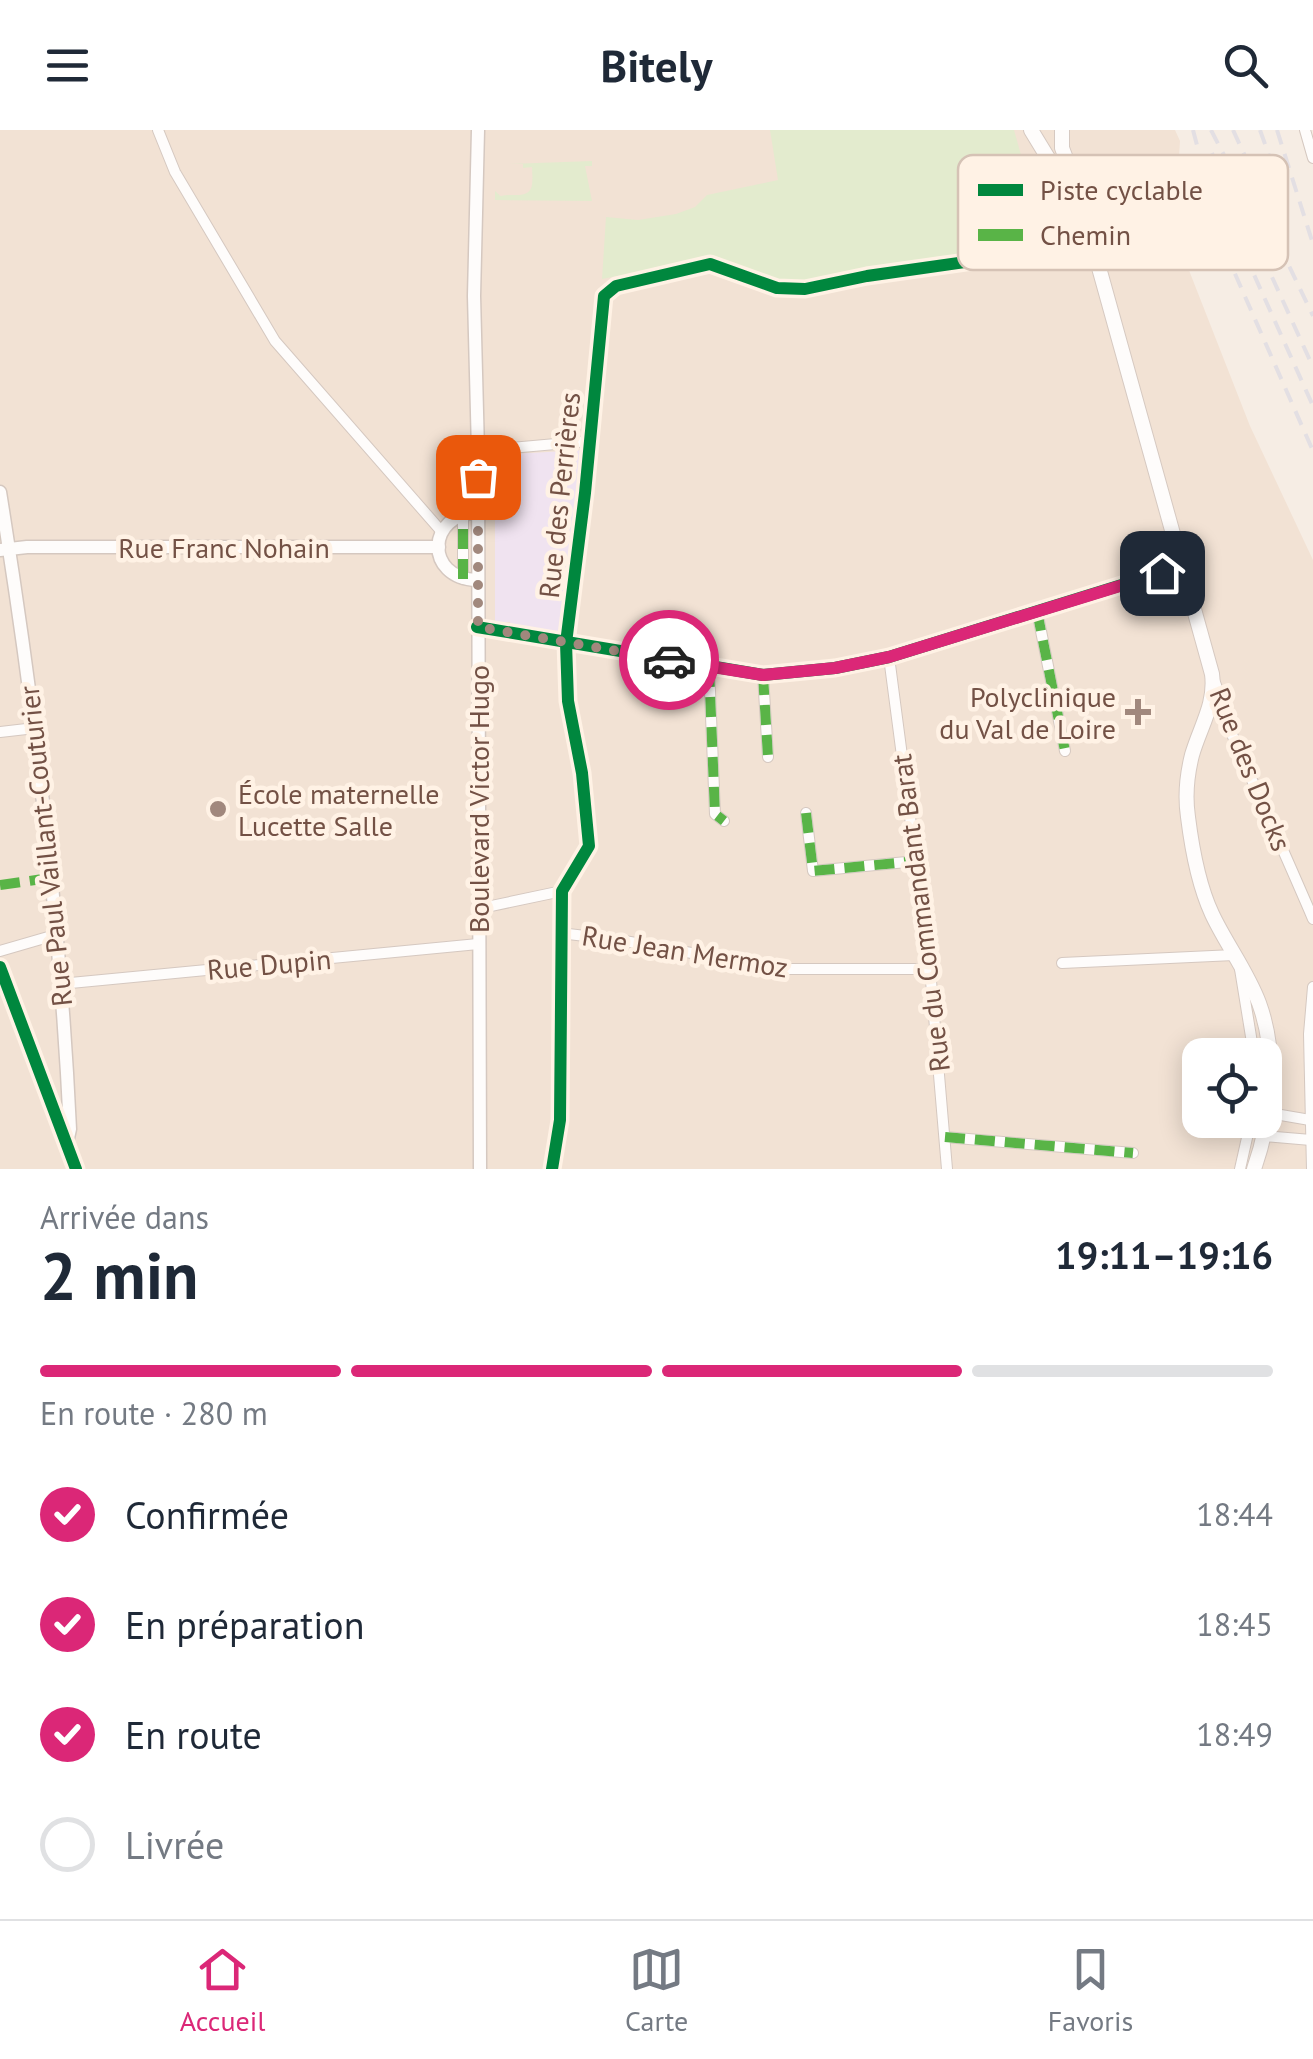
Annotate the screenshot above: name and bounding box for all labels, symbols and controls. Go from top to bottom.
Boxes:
text: Bitely [601,36,712,94]
icon: menu [40,38,95,93]
icon: search [1218,38,1273,93]
legend [958,155,1288,270]
text: Piste cyclable [1040,171,1203,208]
text: Chemin [1040,216,1131,253]
street label: Rue des Perrières [530,390,588,600]
pin [436,435,521,520]
icon: bag [451,450,506,505]
street label: Rue Franc Nohain [118,529,330,566]
pin [1120,531,1205,616]
icon: home [1135,546,1190,601]
courier [619,610,719,710]
icon: car [642,633,697,688]
street label: Boulevard Victor Hugo [460,665,497,933]
place label: Polyclinique du Val de Loire [939,678,1116,747]
street label: Rue des Docks [1201,682,1301,856]
street label: Rue Paul Vaillant-Couturier [10,683,80,1008]
marker: Polyclinique du Val de Loire [1125,699,1151,725]
street label: Rue du Commandant Barat [882,751,958,1074]
place label: École maternelle Lucette Salle [238,775,440,844]
marker: École maternelle Lucette Salle [207,798,229,820]
street label: Rue Jean Mermoz [579,916,791,986]
street label: Rue Dupin [205,940,333,988]
map controls [1182,1038,1282,1138]
button: locate [1182,1038,1282,1138]
text: Arrivée dans [40,1196,209,1238]
text: 19:11–19:16 [1055,1230,1273,1279]
text: 2 min [40,1233,199,1317]
text: En route · 280 m [40,1392,268,1434]
icon: check [40,1487,95,1542]
text: Confirmée [125,1490,289,1539]
text: 18:44 [1196,1493,1273,1535]
icon: check [40,1597,95,1652]
text: En préparation [125,1600,364,1649]
text: 18:45 [1196,1603,1273,1645]
icon: check [40,1707,95,1762]
text: En route [125,1710,262,1759]
text: 18:49 [1196,1713,1273,1755]
text: Livrée [125,1820,224,1869]
tab: Accueil [180,1942,265,2039]
tab: Carte [625,1942,688,2039]
tab: Favoris [1048,1942,1133,2039]

